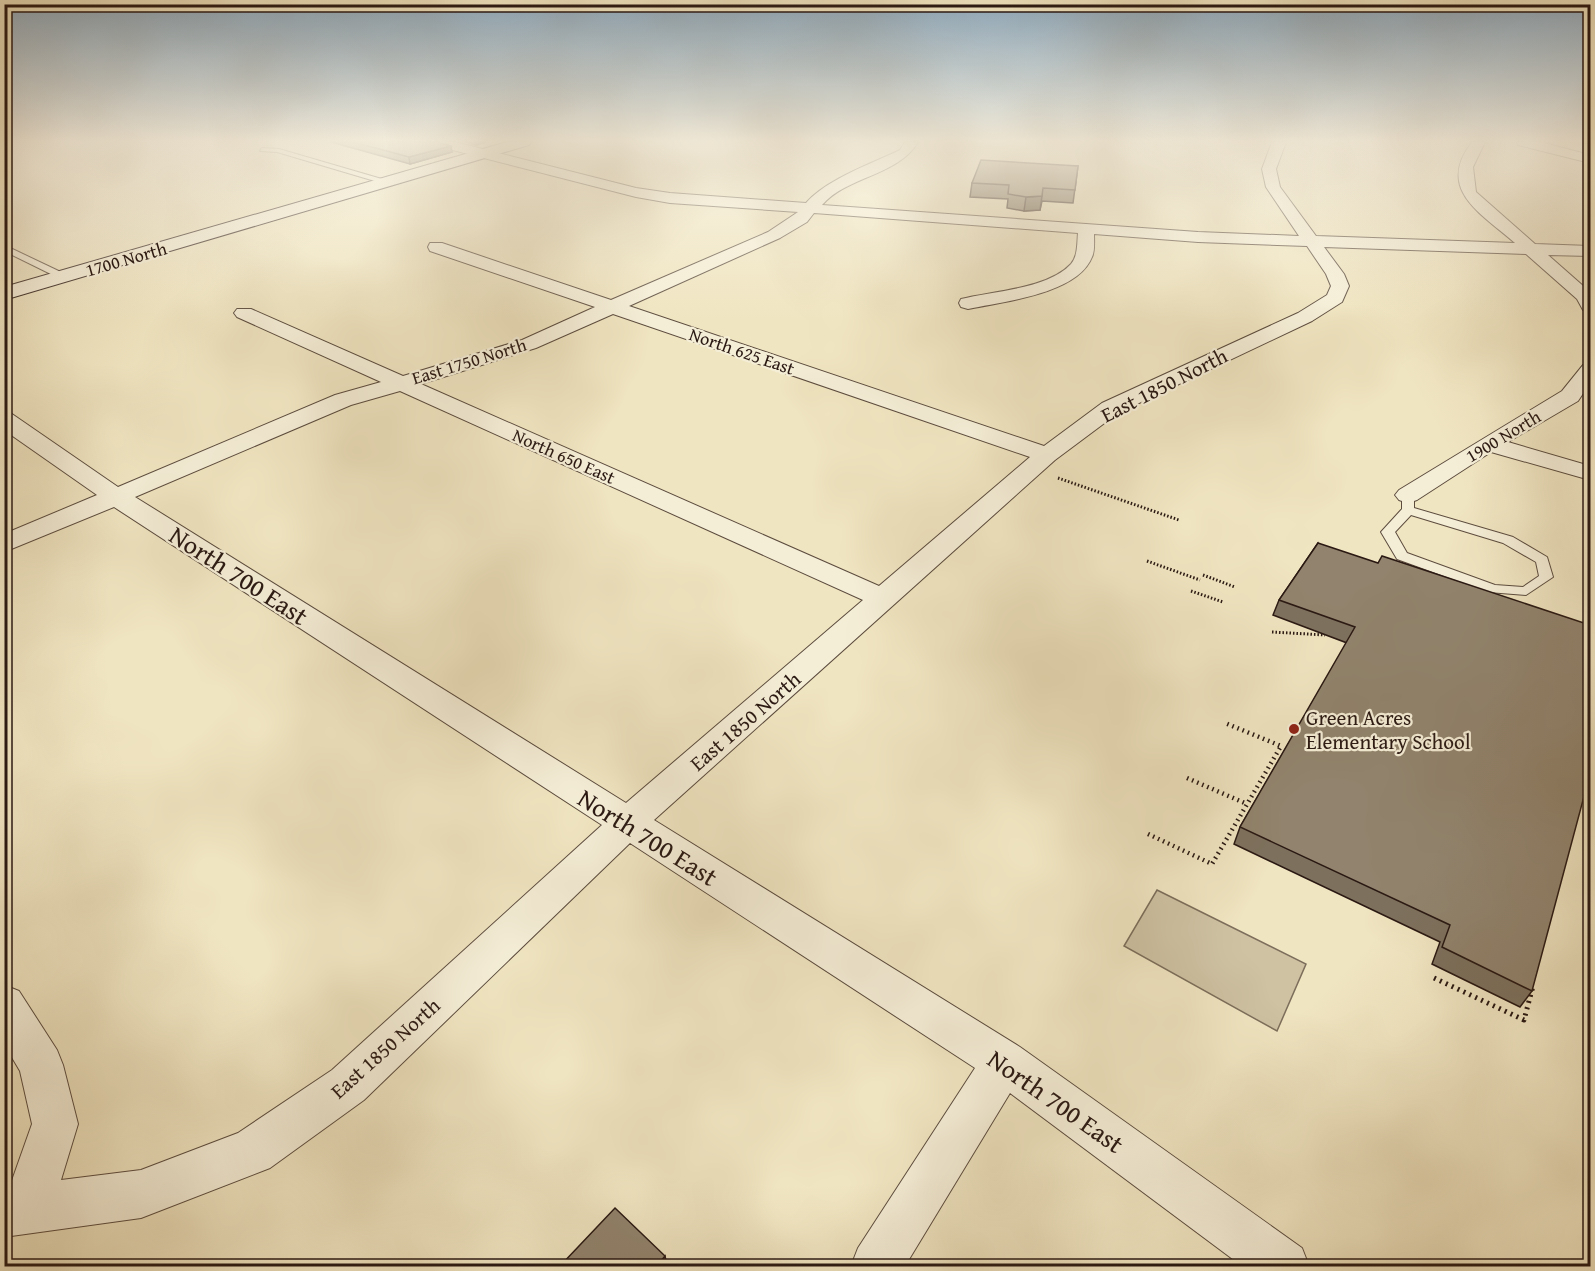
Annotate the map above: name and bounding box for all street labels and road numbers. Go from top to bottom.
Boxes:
street label: 1700 North [82,235,170,283]
street label: North 625 East [686,320,799,382]
street label: East 1750 North [408,331,530,391]
street label: East 1850 North [1095,340,1233,430]
street label: 1900 North [1460,403,1546,469]
street label: North 650 East [508,421,620,491]
street label: North 700 East [162,515,316,635]
street label: East 1850 North [683,664,808,778]
street label: North 700 East [570,778,726,896]
street label: East 1850 North [323,990,447,1106]
street label: North 700 East [980,1040,1132,1162]

